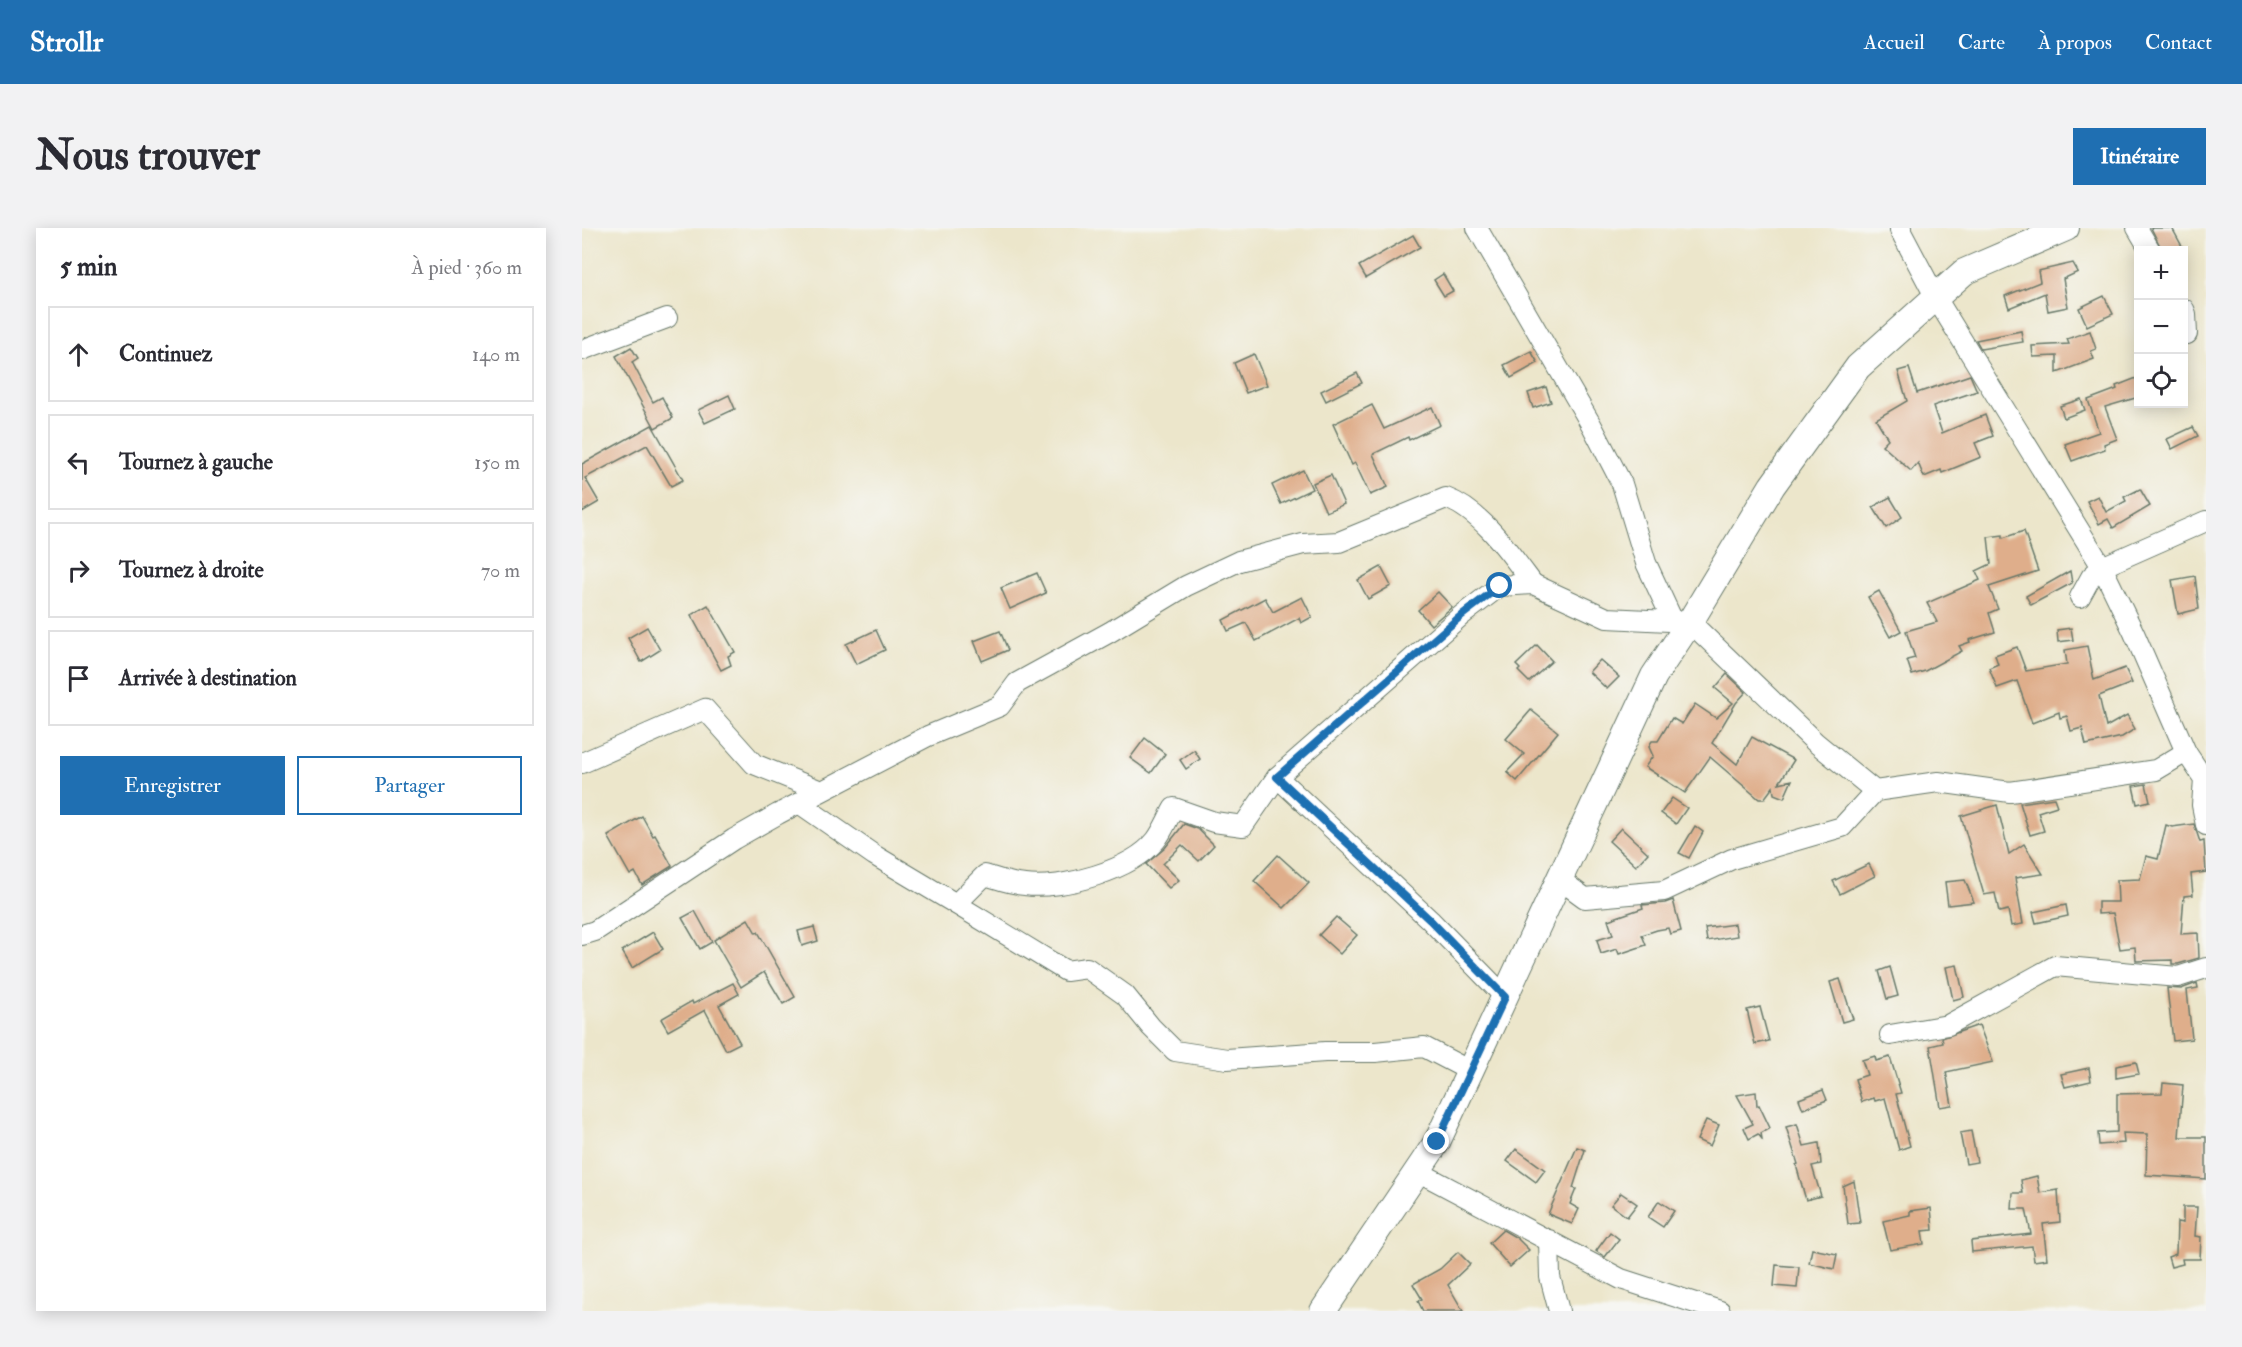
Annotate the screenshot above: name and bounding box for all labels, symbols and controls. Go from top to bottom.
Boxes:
text: Strollr [30,25,103,60]
text: Accueil [1864,29,1925,56]
text: Carte [1958,29,2005,56]
text: À propos [2038,29,2112,56]
text: Contact [2145,29,2212,56]
button: Itinéraire [2073,128,2206,185]
text: Nous trouver [36,130,260,182]
map controls [2134,246,2188,408]
button: + [2134,246,2188,300]
text: 5 min [60,251,117,283]
text: À pied · 360 m [412,255,522,280]
button: − [2134,300,2188,354]
icon: ahead [62,338,95,371]
text: Continuez [119,340,212,368]
text: 140 m [472,342,520,367]
button: locate [2134,354,2188,408]
icon: left [62,446,95,479]
text: Tournez à gauche [119,448,273,476]
text: 150 m [474,450,520,475]
icon: right [62,554,95,587]
text: Tournez à droite [119,556,264,584]
text: 70 m [481,558,520,583]
route start [1486,572,1512,598]
icon: arrive [62,662,95,695]
text: Arrivée à destination [119,664,297,692]
button: Enregistrer [60,756,285,815]
button: Partager [297,756,522,815]
route end [1423,1128,1449,1154]

